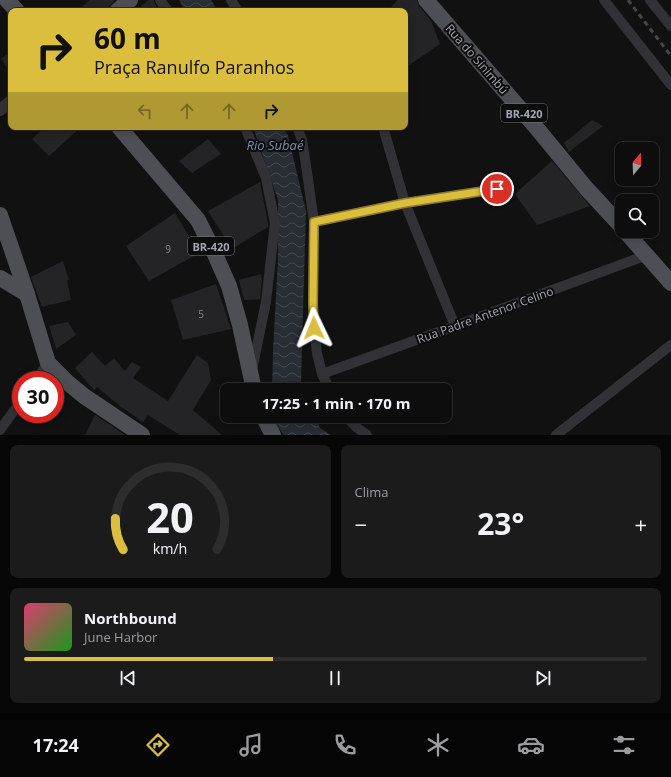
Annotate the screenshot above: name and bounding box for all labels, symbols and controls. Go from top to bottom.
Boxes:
text: 60 m [94,19,161,57]
street label: Rua do Sinimbú [442,20,512,98]
icon: right [28,24,80,76]
text: Praça Ranulfo Paranhos [94,55,294,79]
icon: left [134,100,156,122]
icon: ahead [176,100,198,122]
icon: ahead [218,100,240,122]
icon: right [260,100,282,122]
road number: BR-420 [501,104,547,122]
water label: Rio Subaé [247,136,304,154]
north arrow [615,142,659,186]
map controls [615,142,659,238]
pin [480,172,514,206]
icon: arrive [486,178,508,200]
button: search [615,194,659,238]
road number: BR-420 [188,237,234,255]
house number: 9 [165,242,171,256]
street label: Rua Padre Antenor Celino [414,282,556,348]
house number: 5 [198,307,204,321]
position arrow [293,307,335,349]
speed limit sign: 30 [12,371,64,423]
text: 17:25 · 1 min · 170 m [262,393,410,413]
text: Clima [355,483,389,501]
text: 20 [146,488,194,544]
text: 23° [477,503,524,544]
text: − [355,509,367,539]
text: + [634,509,647,539]
text: km/h [153,538,188,557]
text: Northbound [84,608,177,628]
text: June Harbor [84,628,157,646]
icon: previous [117,667,139,689]
icon: pause [324,667,346,689]
icon: next [532,667,554,689]
icon: directions [144,731,172,759]
icon: music [237,731,265,759]
icon: phone [331,731,359,759]
icon: climate [424,731,452,759]
icon: car [517,731,545,759]
icon: filters [610,731,638,759]
text: 17:24 [33,733,79,757]

